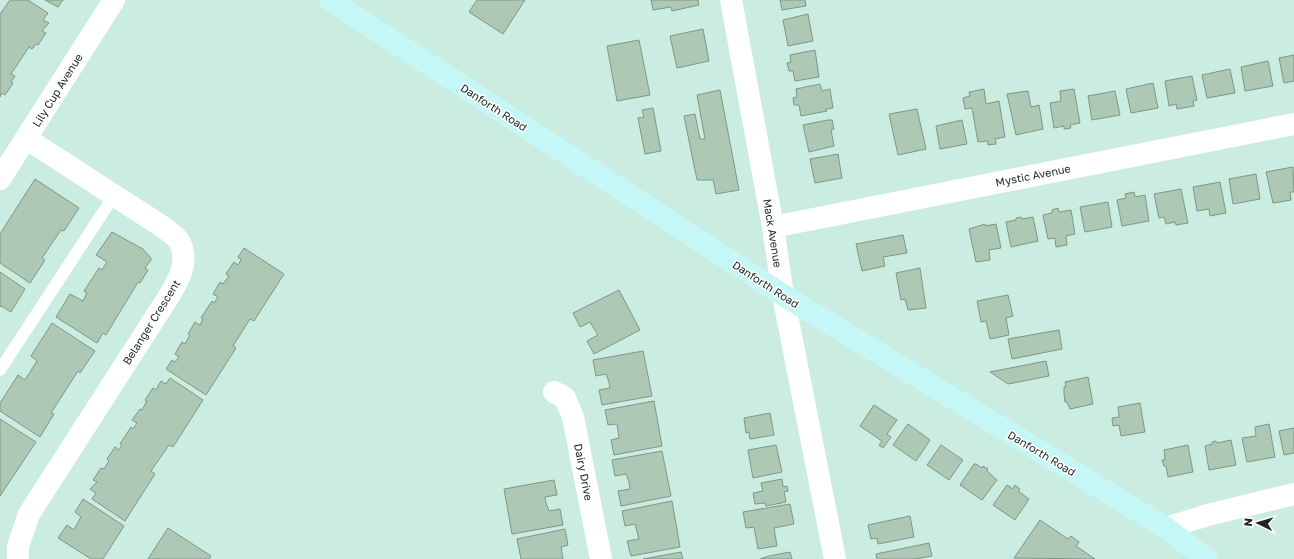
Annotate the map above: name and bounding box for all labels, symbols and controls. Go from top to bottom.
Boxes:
street label: Lily Cup Avenue [29,51,85,129]
street label: Danforth Road [458,81,530,133]
street label: Mystic Avenue [994,161,1072,189]
street label: Mack Avenue [761,198,785,268]
street label: Danforth Road [730,258,802,310]
street label: Belanger Crescent [120,277,182,367]
street label: Danforth Road [1006,428,1078,478]
street label: Dairy Drive [572,442,596,502]
north arrow [1238,503,1278,543]
text: N [1241,517,1254,527]

